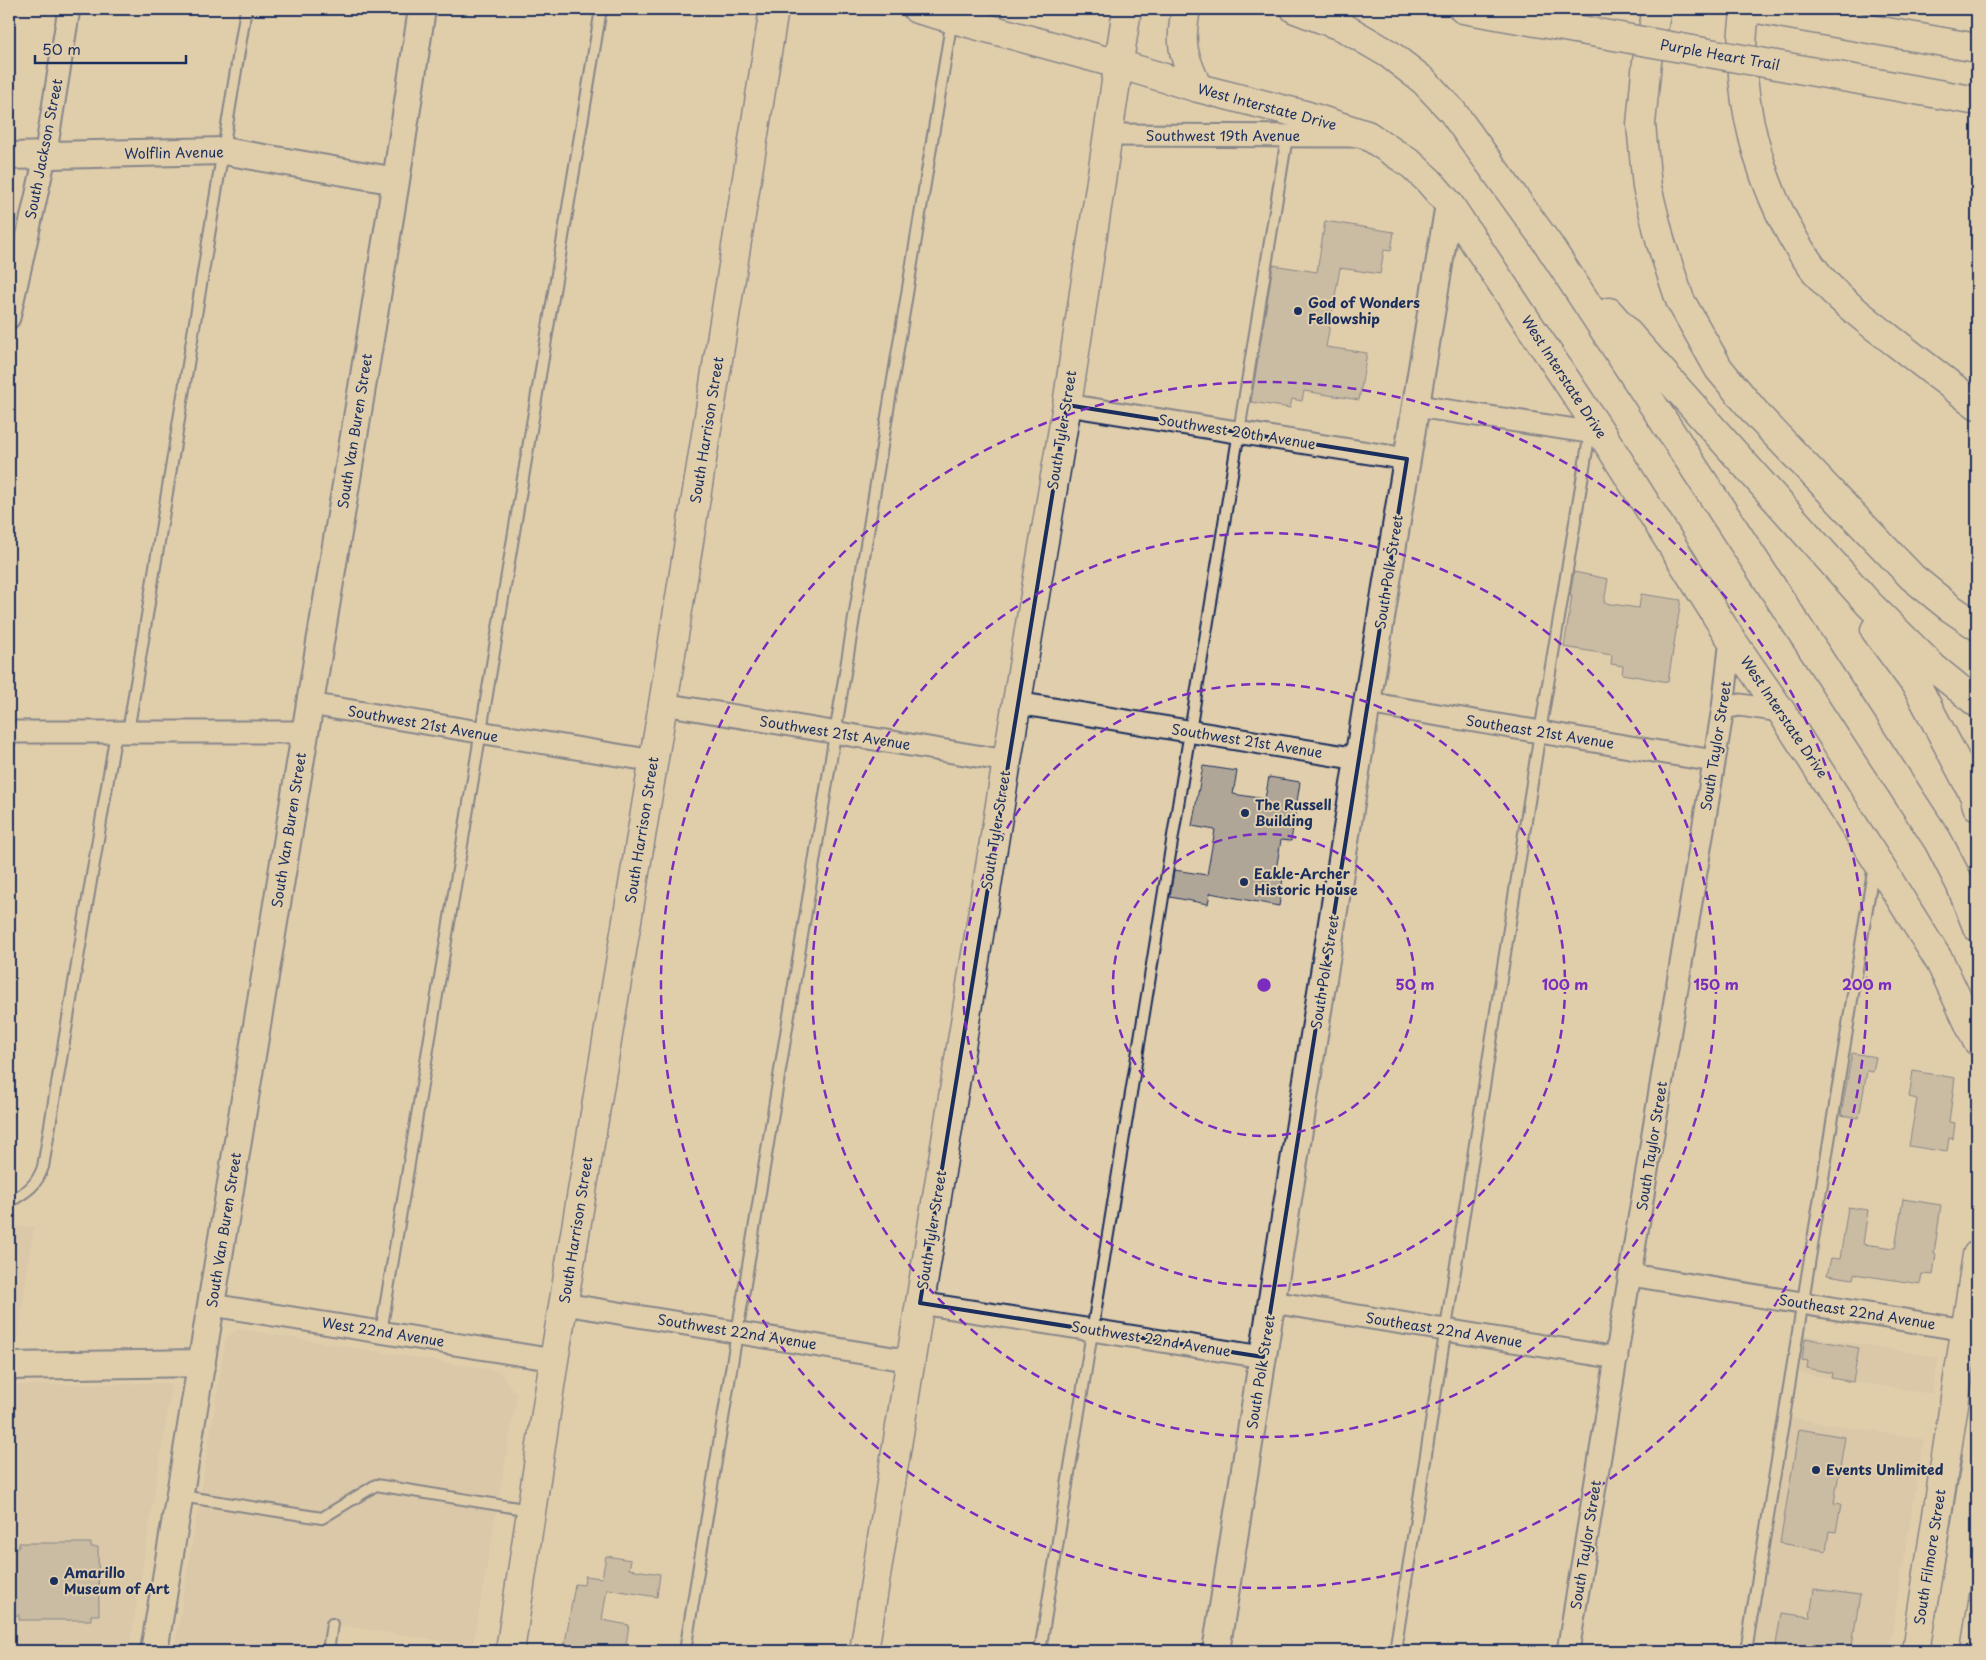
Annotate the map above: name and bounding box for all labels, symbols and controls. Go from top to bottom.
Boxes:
scale bar [35,32,186,64]
street label: Purple Heart Trail [1659,34,1782,75]
text: 50 m [42,37,81,60]
street label: South Jackson Street [20,76,68,221]
street label: West Interstate Drive [1195,78,1339,135]
street label: Southwest 19th Avenue [1146,125,1301,146]
street label: Wolflin Avenue [124,141,224,164]
place label: God of Wonders Fellowship [1308,292,1420,329]
marker: God of Wonders Fellowship [1292,305,1304,317]
street label: West Interstate Drive [1517,311,1612,442]
street label: South Van Buren Street [332,352,377,510]
street label: South Harrison Street [685,355,729,505]
street label: South Tyler Street [1042,369,1081,491]
street label: Southwest 20th Avenue [1157,409,1318,454]
street label: South Polk Street [1369,513,1408,631]
street label: West Interstate Drive [1736,652,1833,782]
street label: South Taylor Street [1695,679,1736,812]
street label: Southwest 21st Avenue [346,700,500,747]
street label: Southeast 21st Avenue [1464,709,1616,754]
street label: Southwest 21st Avenue [758,710,912,755]
street label: Southwest 21st Avenue [1170,718,1324,763]
street label: South Van Buren Street [266,751,311,909]
street label: South Harrison Street [620,755,664,905]
street label: South Tyler Street [976,769,1015,891]
place label: The Russell Building [1255,794,1331,831]
marker: The Russell Building [1239,807,1251,819]
place label: Eakle-Archer Historic House [1254,863,1358,900]
marker: Eakle-Archer Historic House [1238,876,1250,888]
street label: South Polk Street [1305,913,1344,1031]
text: 50 m [1396,972,1434,995]
text: 100 m [1542,972,1588,995]
text: 150 m [1693,972,1739,995]
text: 200 m [1842,972,1892,995]
centre of rings [1255,976,1273,994]
street label: South Taylor Street [1631,1079,1672,1212]
street label: South Van Buren Street [201,1151,246,1309]
street label: South Harrison Street [554,1155,598,1305]
street label: South Tyler Street [912,1169,951,1291]
street label: Southeast 22nd Avenue [1777,1289,1937,1334]
street label: Southeast 22nd Avenue [1364,1307,1524,1352]
street label: Southwest 22nd Avenue [656,1309,819,1355]
street label: West 22nd Avenue [320,1311,446,1352]
street label: South Polk Street [1241,1313,1280,1431]
street label: Southwest 22nd Avenue [1070,1316,1233,1362]
place label: Events Unlimited [1826,1459,1944,1480]
marker: Events Unlimited [1810,1464,1822,1476]
street label: South Taylor Street [1565,1478,1606,1611]
street label: South Filmore Street [1908,1487,1951,1626]
place label: Amarillo Museum of Art [63,1562,170,1599]
marker: Amarillo Museum of Art [48,1575,60,1587]

